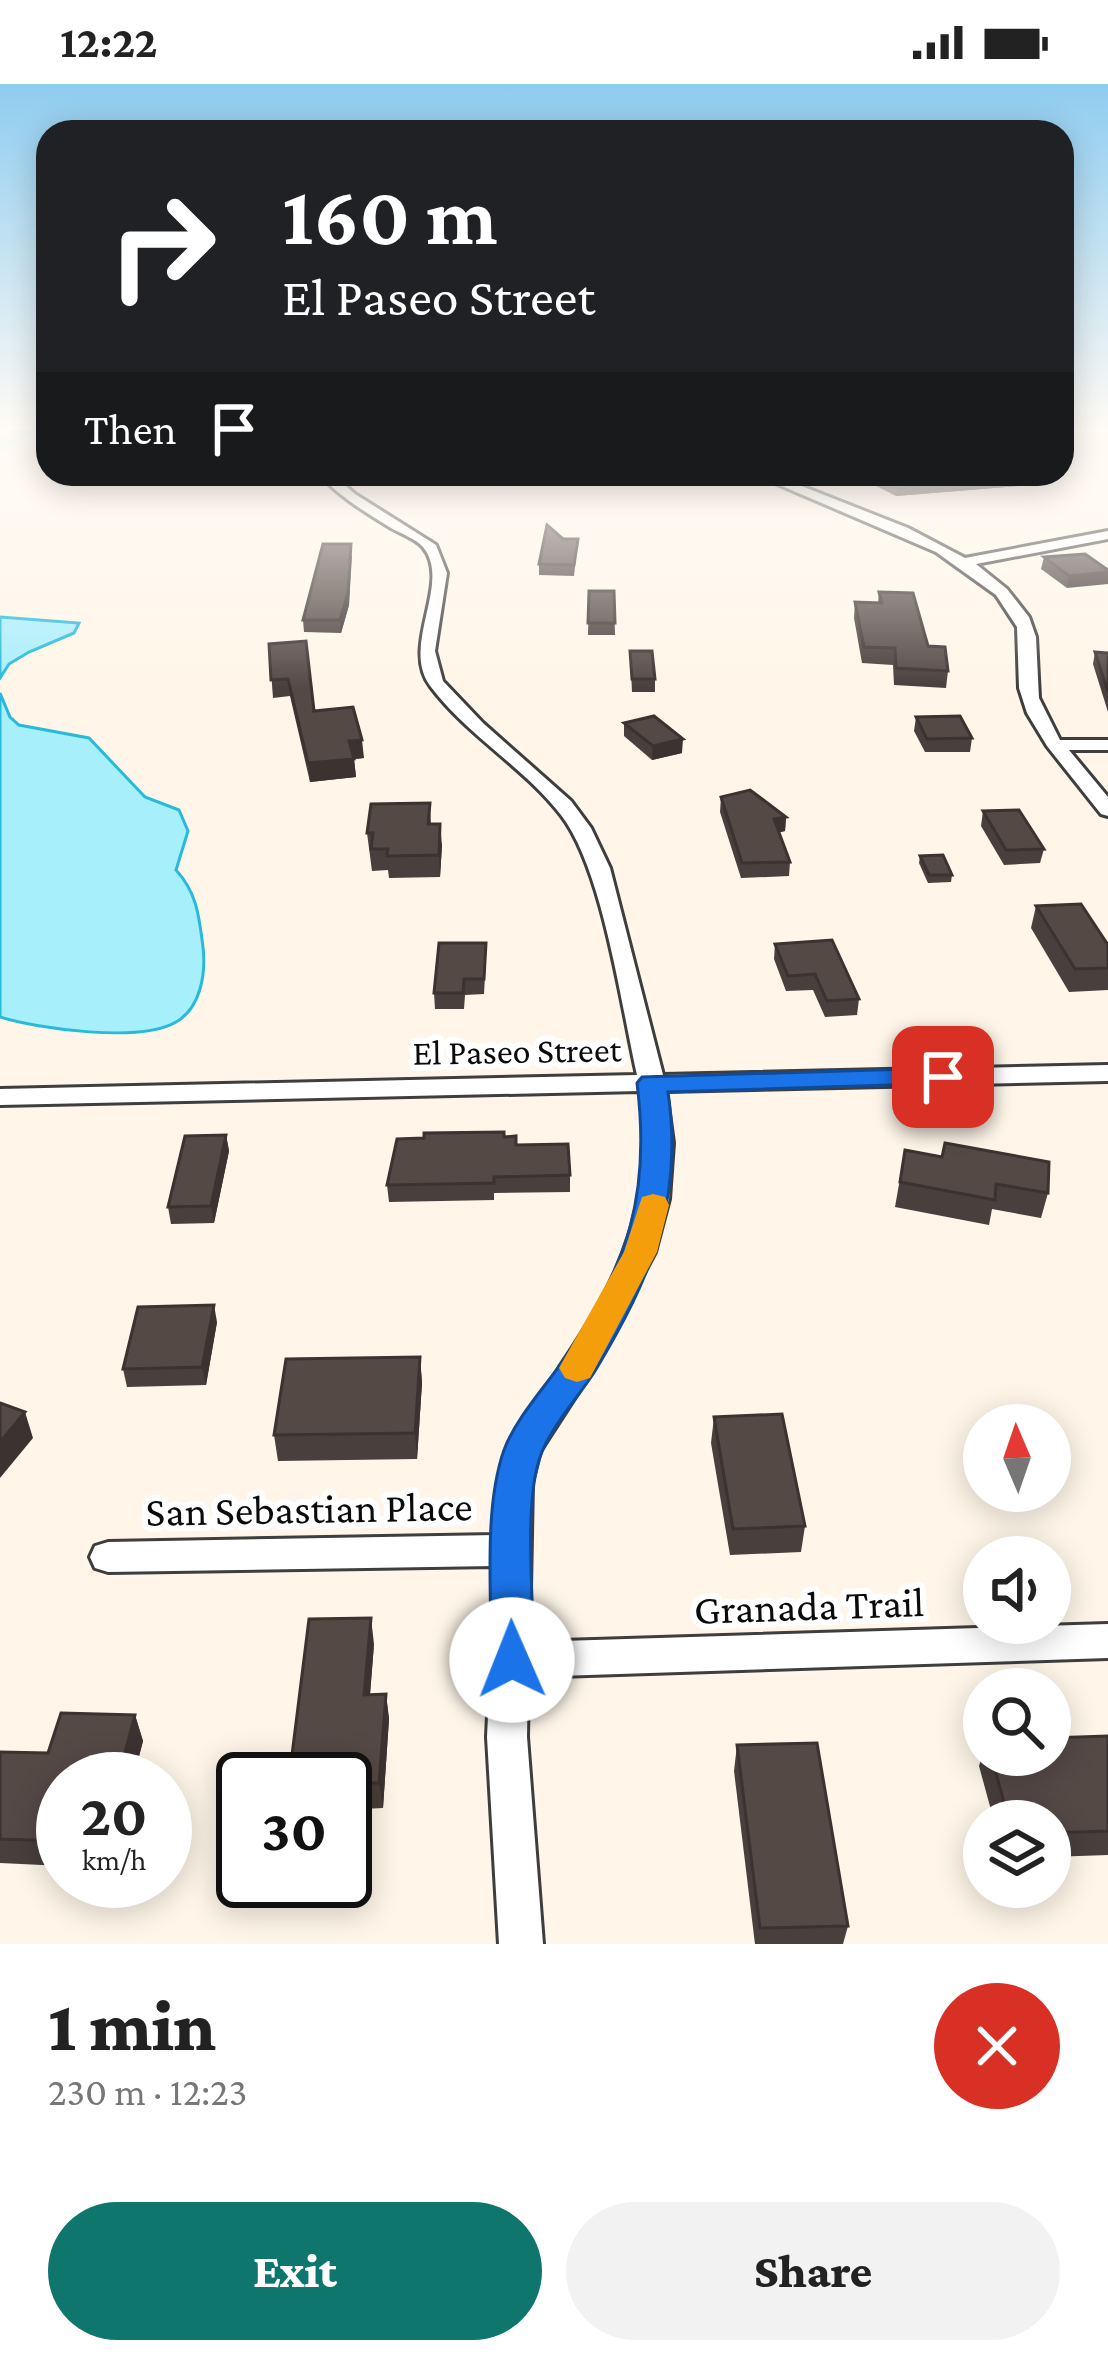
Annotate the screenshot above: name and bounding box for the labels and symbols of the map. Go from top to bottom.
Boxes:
pin [892,1026,994,1128]
street label: El Paseo Street [412,1029,623,1073]
north arrow [963,1404,1071,1512]
street label: San Sebastian Place [145,1482,473,1535]
street label: Granada Trail [693,1578,925,1633]
position arrow [449,1597,575,1723]
speed limit sign: 30 [216,1752,372,1908]

